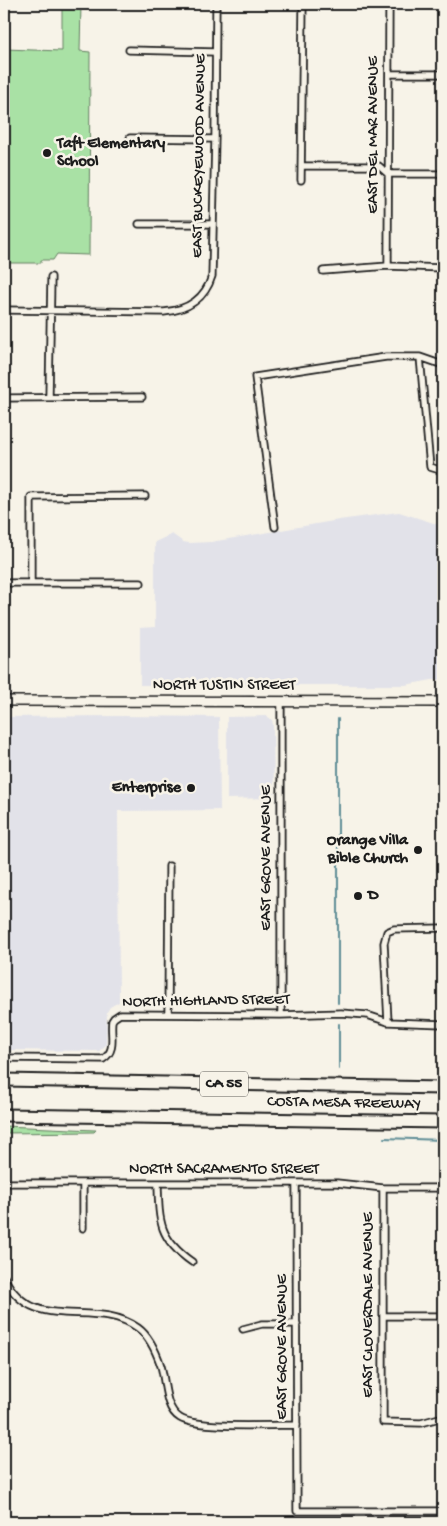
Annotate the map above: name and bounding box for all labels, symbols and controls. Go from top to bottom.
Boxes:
street label: EAST BUCKEYEWOOD AVENUE [189,53,211,258]
street label: EAST DEL MAR AVENUE [365,55,384,214]
place label: Taft Elementary School [55,134,165,172]
marker: Taft Elementary School [41,147,53,159]
street label: NORTH TUSTIN STREET [153,677,296,696]
place label: Enterprise [112,779,182,798]
marker: Enterprise [185,782,197,794]
street label: EAST GROVE AVENUE [258,784,277,931]
place label: Orange Villa Bible Church [327,832,409,869]
marker: Orange Villa Bible Church [412,844,424,856]
place label: D [366,887,379,906]
marker: D [352,890,364,902]
street label: NORTH HIGHLAND STREET [122,991,291,1013]
road number: CA 55 [200,1072,248,1096]
street label: COSTA MESA FREEWAY [267,1093,421,1115]
street label: NORTH SACRAMENTO STREET [129,1161,320,1180]
street label: EAST CLOVERDALE AVENUE [360,1211,379,1398]
street label: EAST GROVE AVENUE [274,1273,293,1420]

